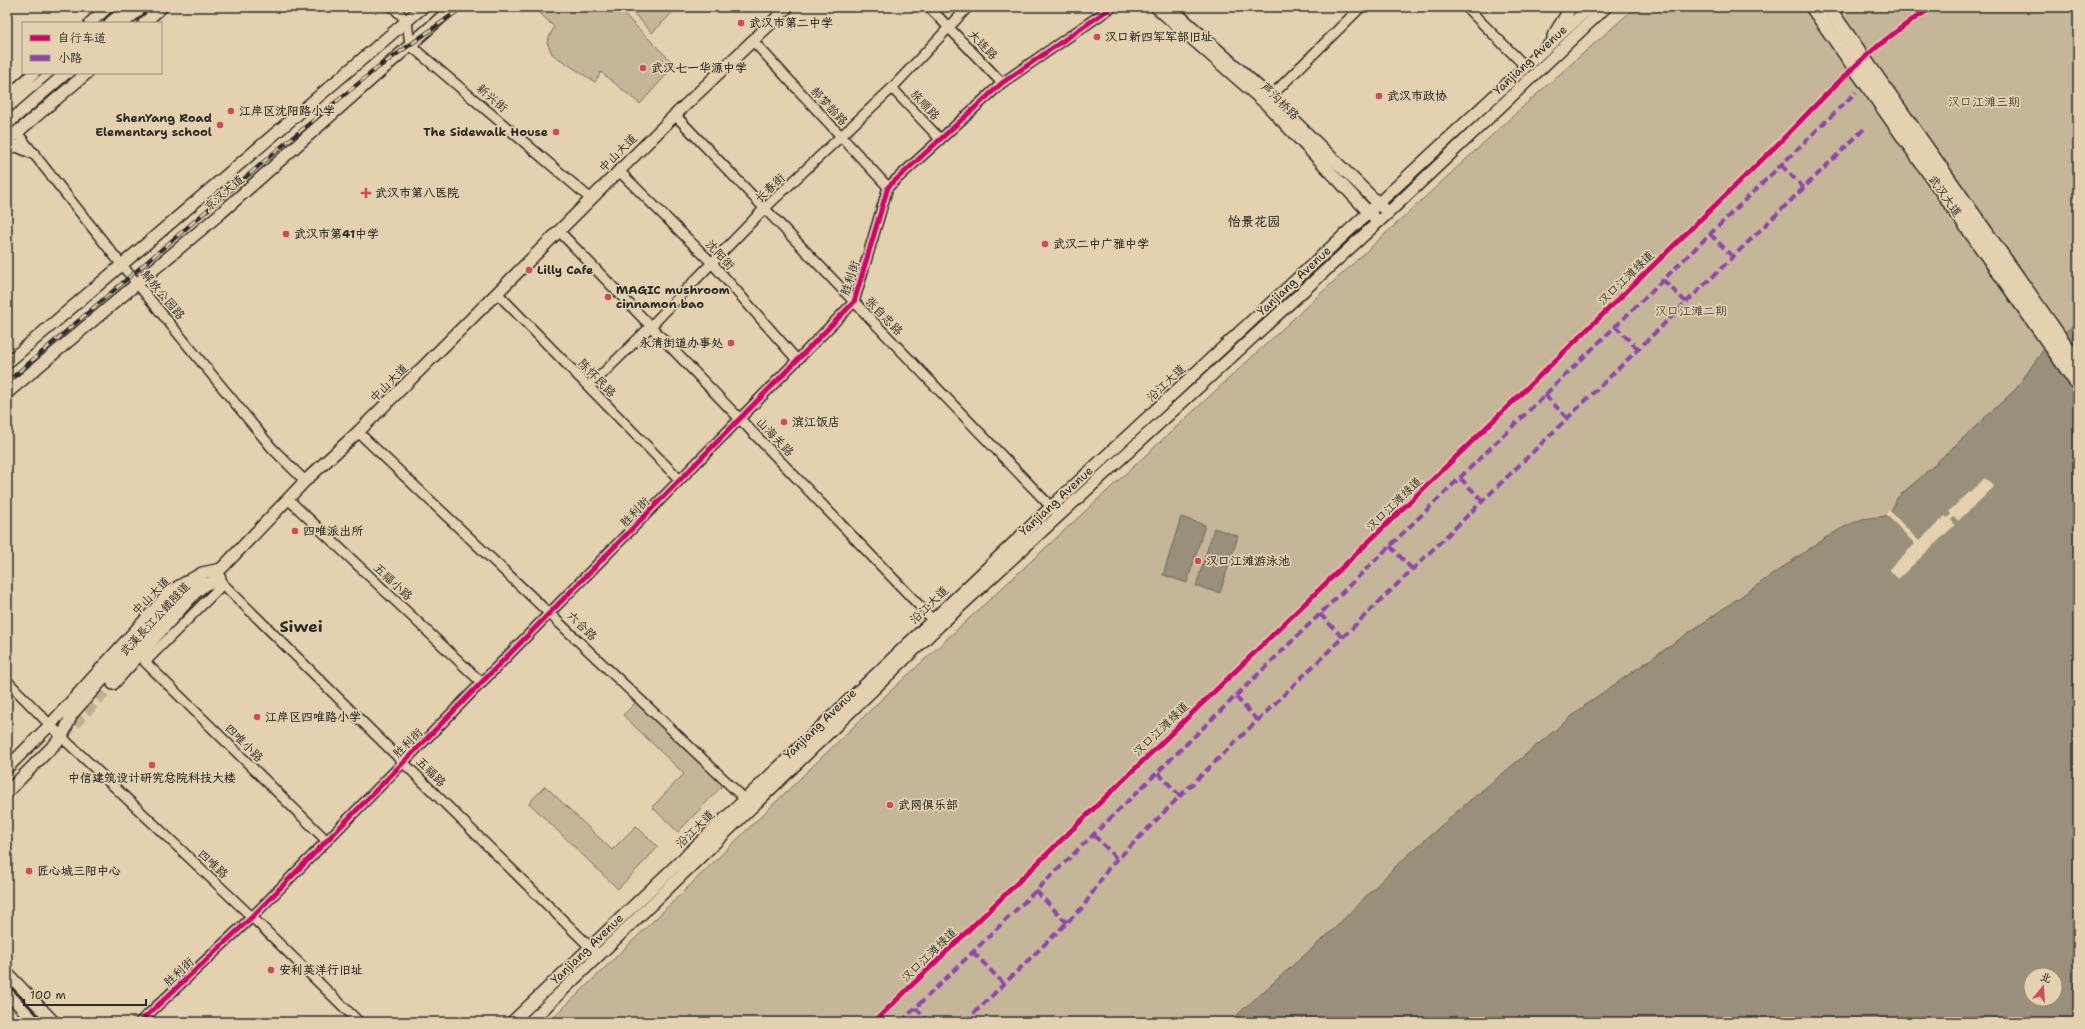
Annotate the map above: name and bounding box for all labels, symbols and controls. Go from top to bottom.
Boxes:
place label: 武汉市第二中学 [749,15,833,31]
marker: 武汉市第二中学 [736,18,746,28]
street label: Yanjiang Avenue [1490,21,1570,98]
legend [22,22,162,74]
street label: 大连路 [965,26,1001,64]
place label: 汉口新四军军部旧址 [1105,29,1213,45]
text: 自行车道 [58,30,106,46]
marker: 汉口新四军军部旧址 [1092,32,1102,42]
text: 小路 [58,50,82,66]
place label: 武汉七一华源中学 [651,60,747,76]
marker: 武汉七一华源中学 [638,63,648,73]
street label: 芦沟桥路 [1257,79,1303,123]
street label: 新兴街 [473,80,511,116]
street label: 郝梦龄路 [807,83,851,129]
street label: 旅顺路 [907,86,943,124]
place label: 武汉市政协 [1387,88,1447,104]
marker: 武汉市政协 [1374,91,1384,101]
park label: 汉口江滩三期 [1948,94,2020,110]
place label: 江岸区沈阳路小学 [239,103,335,119]
marker: 江岸区沈阳路小学 [226,106,236,116]
place label: ShenYang Road Elementary school [95,110,212,140]
marker: ShenYang Road Elementary school [215,120,225,130]
place label: The Sidewalk House [423,124,548,140]
marker: The Sidewalk House [551,127,561,137]
street label: 中山大道 [595,130,641,176]
street label: 长春街 [751,170,789,206]
street label: 京汉大道 [201,171,247,215]
street label: 武汉大道 [1925,172,1965,220]
place label: 武汉市第八医院 [375,185,459,201]
marker: 武汉市第八医院 [360,187,372,199]
district label: 怡景花园 [1228,213,1280,230]
place label: 武汉市第41中学 [294,226,379,242]
marker: 武汉市第41中学 [281,229,291,239]
street label: 沈阳街 [702,236,738,274]
place label: 武汉二中广雅中学 [1053,236,1149,252]
marker: 武汉二中广雅中学 [1040,239,1050,249]
street label: Yanjiang Avenue [1254,242,1334,319]
street label: 汉口江滩绿道 [1595,247,1657,309]
street label: 胜利街 [837,258,863,299]
place label: Lilly Cafe [537,262,593,278]
marker: Lilly Cafe [524,265,534,275]
street label: 解放公园路 [138,267,188,323]
place label: MAGIC mushroom cinnamon bao [616,282,730,312]
marker: MAGIC mushroom cinnamon bao [603,292,613,302]
street label: 张自忠路 [862,293,906,339]
park label: 汉口江滩二期 [1655,303,1727,319]
place label: 永清街道办事处 [639,335,723,351]
marker: 永清街道办事处 [726,338,736,348]
street label: 陈怀民路 [575,355,619,401]
street label: 中山大道 [366,360,412,406]
street label: 沿江大道 [1143,361,1189,405]
street label: 山海关路 [753,414,797,460]
place label: 滨江饭店 [792,414,840,430]
marker: 滨江饭店 [779,417,789,427]
street label: Yanjiang Avenue [1016,462,1096,539]
street label: 汉口江滩绿道 [1363,473,1425,535]
street label: 胜利街 [616,493,653,531]
place label: 四唯派出所 [303,523,364,539]
marker: 四唯派出所 [290,526,300,536]
place label: 汉口江滩游泳池 [1206,553,1290,569]
marker: 汉口江滩游泳池 [1193,556,1203,566]
street label: 五福小路 [370,560,416,604]
street label: 中山大道 [128,573,174,619]
street label: 武漢長江公鐵隧道 [116,578,194,660]
street label: 沿江大道 [906,583,952,627]
street label: 六合路 [563,608,601,644]
district label: Siwei [279,616,323,637]
street label: Yanjiang Avenue [780,685,860,763]
street label: 汉口江滩绿道 [1130,698,1192,760]
place label: 江岸区四唯路小学 [265,709,361,725]
marker: 江岸区四唯路小学 [252,712,262,722]
street label: 四唯小路 [221,720,267,766]
street label: 胜利街 [389,725,426,762]
street label: 五福路 [413,754,449,790]
marker: 中信建筑设计研究总院科技大楼 [147,760,157,770]
place label: 中信建筑设计研究总院科技大楼 [68,770,236,786]
place label: 武网俱乐部 [898,797,958,813]
marker: 武网俱乐部 [885,800,895,810]
street label: 沿江大道 [672,807,718,851]
street label: 四唯路 [194,846,232,882]
place label: 匠心城三阳中心 [37,863,121,879]
marker: 匠心城三阳中心 [24,866,34,876]
street label: Yanjiang Avenue [547,910,627,988]
street label: 汉口江滩绿道 [898,924,960,986]
street label: 胜利街 [160,954,198,991]
place label: 安利英洋行旧址 [279,962,363,978]
marker: 安利英洋行旧址 [266,965,276,975]
north arrow [2023,967,2063,1007]
text: 北 [2038,969,2053,987]
scale bar [24,981,146,1007]
text: 100 m [30,987,66,1003]

